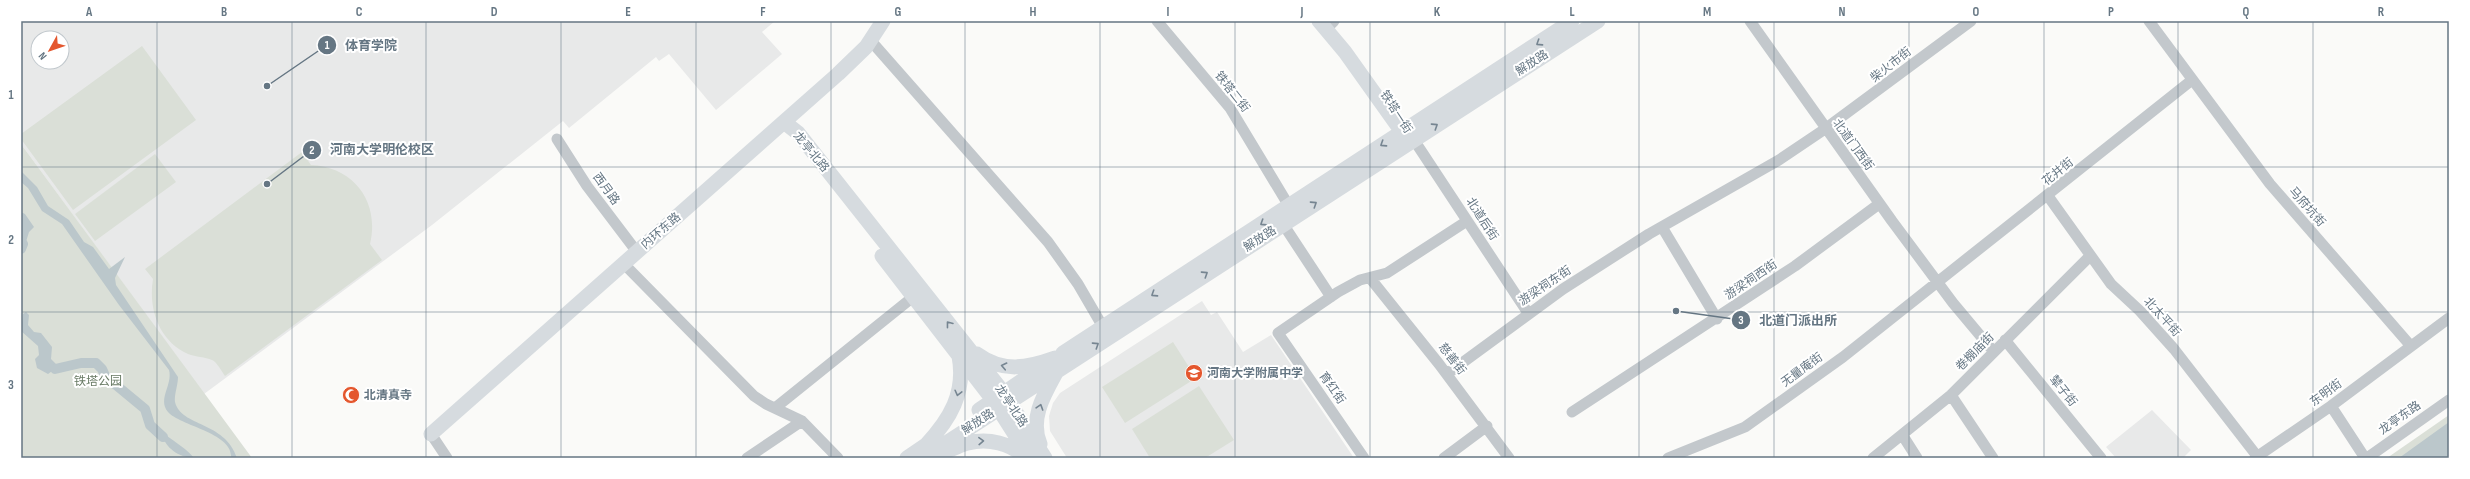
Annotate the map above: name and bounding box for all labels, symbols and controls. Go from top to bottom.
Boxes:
text: A [85,4,93,20]
text: B [221,4,227,20]
text: C [356,4,363,20]
text: D [491,4,498,20]
text: E [625,4,631,20]
text: F [760,4,766,20]
text: G [895,4,902,20]
text: H [1030,4,1037,20]
text: I [1167,4,1170,20]
text: J [1300,4,1304,20]
text: K [1434,4,1441,20]
text: L [1569,4,1575,20]
text: M [1703,4,1711,20]
text: N [1839,4,1846,20]
text: O [1973,4,1980,20]
text: P [2108,4,2114,20]
text: Q [2243,4,2250,20]
text: R [2378,4,2385,20]
north arrow [30,30,70,70]
callout: 体育学院 [317,33,405,58]
text: 1 [325,38,330,53]
text: 体育学院 [345,38,397,54]
one-way arrow [1536,38,1543,45]
street label: 柴火市街 [1867,44,1915,86]
street label: 解放路 [1513,47,1551,79]
text: N [36,50,50,63]
street label: 铁塔二街 [1211,68,1253,116]
text: 1 [8,87,14,103]
street label: 铁塔一街 [1377,88,1415,136]
street label: 北道门西街 [1829,116,1877,174]
one-way arrow [1431,124,1438,131]
street label: 龙亭北路 [790,129,832,175]
callout: 河南大学明伦校区 [302,137,442,162]
one-way arrow [1380,139,1387,147]
text: 河南大学明伦校区 [330,142,434,158]
text: 2 [309,143,315,158]
street label: 花井街 [2039,155,2077,189]
street label: 西月路 [589,170,623,208]
street label: 马府坑街 [2286,184,2328,230]
street label: 北道后街 [1463,195,1501,243]
one-way arrow [1310,201,1317,208]
street label: 内环东路 [638,210,684,252]
one-way arrow [1260,218,1267,226]
street label: 解放路 [1241,223,1279,255]
text: 2 [8,232,14,248]
street label: 游梁祠西街 [1722,257,1780,303]
street label: 游梁祠东街 [1516,263,1574,309]
one-way arrow [1201,271,1208,279]
one-way arrow [1151,289,1158,297]
street label: 北太平街 [2140,294,2184,340]
callout: 北道门派出所 [1731,307,1845,332]
text: 3 [1738,313,1744,328]
text: 北道门派出所 [1759,313,1837,329]
one-way arrow [946,322,953,329]
street label: 卷棚庙街 [1953,330,1997,374]
street label: 慈善街 [1435,340,1469,378]
one-way arrow [1092,342,1099,349]
street label: 无量庵街 [1778,350,1826,390]
one-way arrow [1001,363,1007,371]
school or university icon: 河南大学附属中学 [1184,363,1204,383]
place label: 河南大学附属中学 [1207,366,1303,381]
street label: 育红街 [1316,369,1348,407]
street label: 辇子街 [2046,372,2080,410]
park label: 铁塔公园 [74,374,122,389]
street label: 东明街 [2307,376,2345,410]
text: 3 [8,377,14,393]
street label: 龙亭北路 [991,382,1031,430]
mosque icon: 北清真寺 [341,385,361,405]
place label: 北清真寺 [364,388,412,403]
one-way arrow [955,390,963,396]
street label: 龙亭东路 [2376,398,2424,438]
one-way arrow [1035,404,1043,411]
street label: 解放路 [959,406,997,438]
one-way arrow [978,437,984,446]

